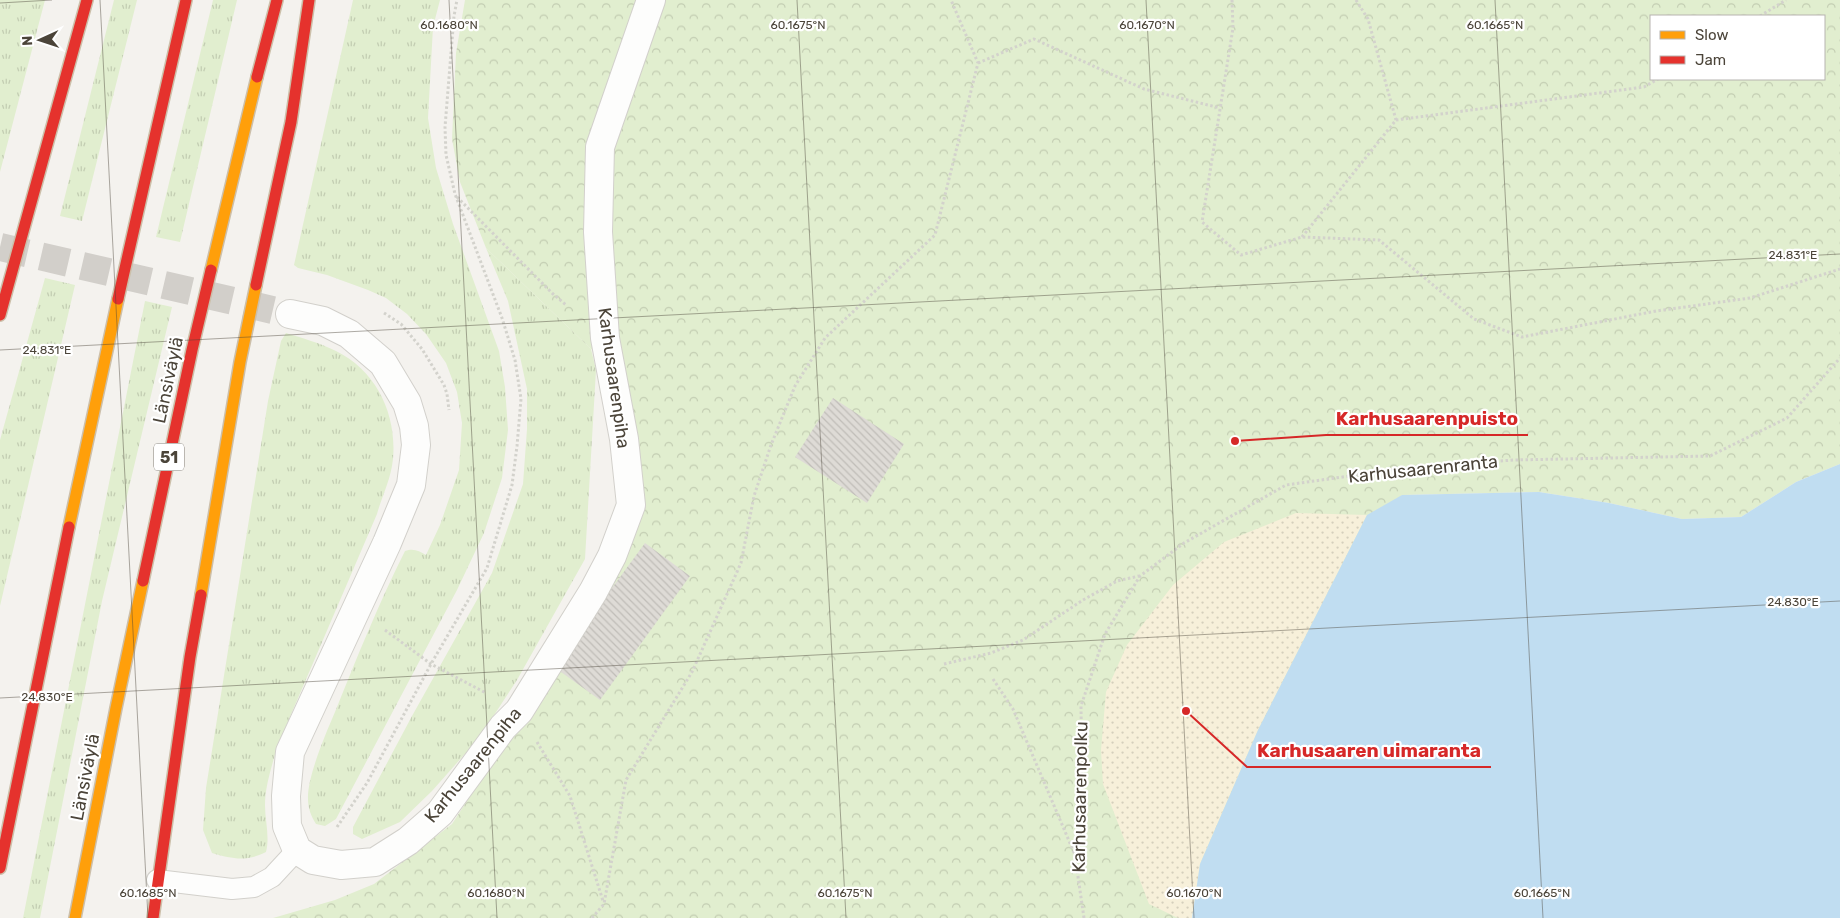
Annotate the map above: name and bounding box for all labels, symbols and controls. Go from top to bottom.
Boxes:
north arrow [15,15,65,65]
legend [1650,15,1825,80]
text: 60.1680°N [420,18,478,32]
text: 60.1675°N [770,18,826,32]
text: 60.1670°N [1119,18,1175,32]
text: 60.1665°N [1467,18,1523,32]
text: Slow [1695,26,1728,44]
text: N [19,35,36,46]
text: Jam [1695,51,1726,69]
text: 24.831°E [1769,248,1817,262]
street label: Karhusaarenpiha [593,306,635,450]
street label: Länsiväylä [148,335,188,425]
text: 24.831°E [23,343,71,357]
callout: Karhusaarenpuisto [1326,401,1528,435]
text: Karhusaarenpuisto [1336,407,1518,430]
road number: 51 [154,444,184,471]
street label: Karhusaarenranta [1347,450,1499,488]
text: 24.830°E [1767,595,1819,609]
text: 24.830°E [21,690,73,704]
street label: Karhusaarenpiha [420,703,526,827]
street label: Karhusaarenpolku [1068,721,1092,873]
street label: Länsiväylä [66,732,104,822]
callout: Karhusaaren uimaranta [1247,733,1491,767]
text: Karhusaaren uimaranta [1257,739,1481,762]
text: 60.1685°N [119,886,177,900]
text: 60.1680°N [467,886,525,900]
text: 60.1675°N [817,886,873,900]
text: 60.1670°N [1166,886,1222,900]
text: 60.1665°N [1514,886,1570,900]

